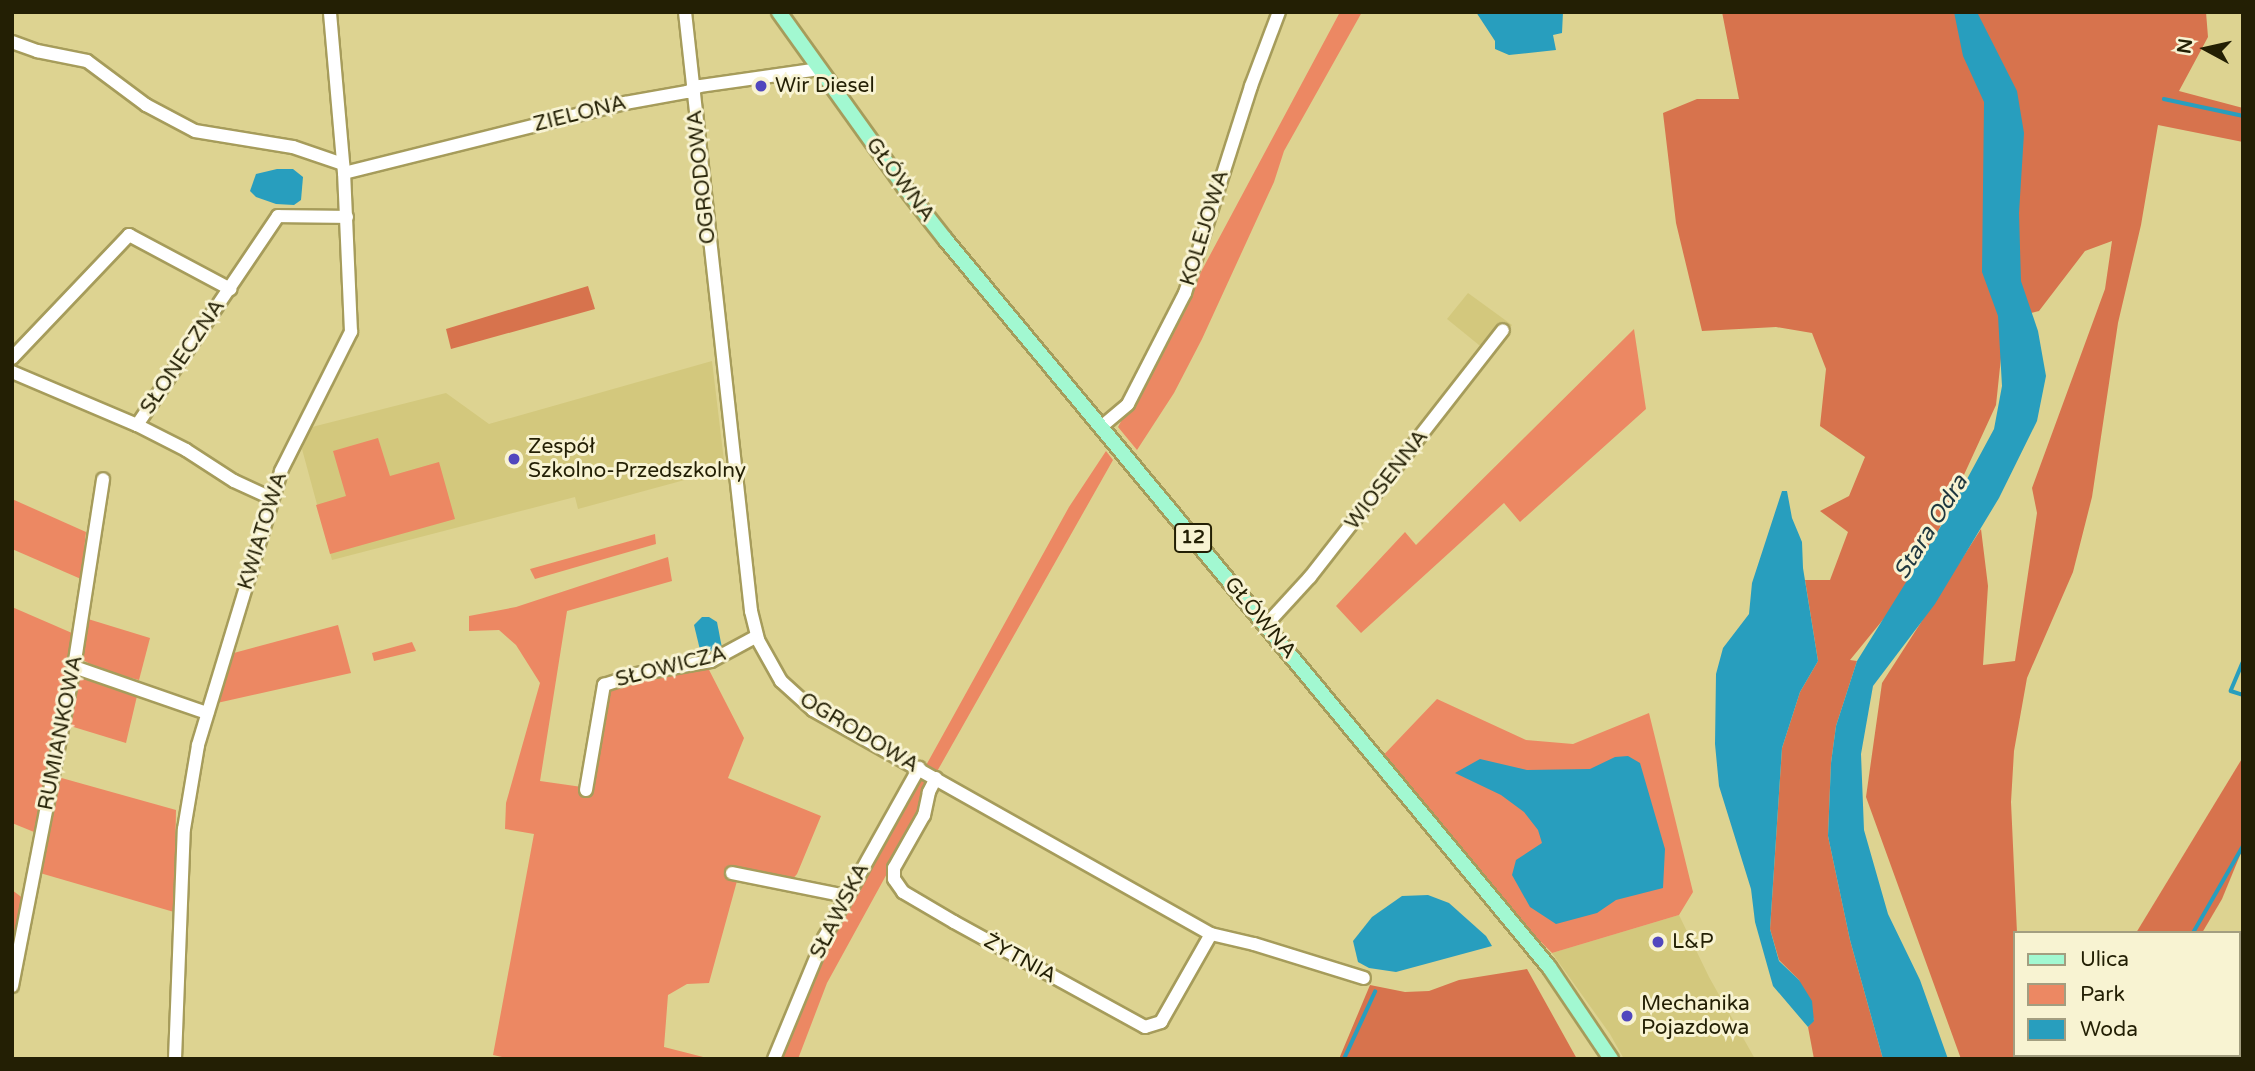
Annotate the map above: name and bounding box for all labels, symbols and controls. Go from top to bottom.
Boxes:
north arrow [2171,14,2241,84]
text: N [2173,37,2197,55]
place label: Wir Diesel [775,73,875,99]
marker: Wir Diesel [753,78,769,94]
street label: ZIELONA [531,90,629,138]
street label: OGRODOWA [682,109,722,245]
street label: GŁÓWNA [860,133,940,227]
street label: KOLEJOWA [1175,167,1235,289]
street label: SŁONECZNA [135,295,231,419]
street label: WIOSENNA [1340,425,1434,535]
place label: Zespół Szkolno-Przedszkolny [528,434,746,484]
marker: Zespół Szkolno-Przedszkolny [506,451,522,467]
street label: KWIATOWA [233,469,293,593]
water label: Stara Odra [1888,470,1974,584]
road number: 12 [1174,523,1212,554]
street label: GŁÓWNA [1219,572,1301,664]
street label: SŁOWICZA [613,641,729,693]
street label: RUMIANKOWA [34,654,88,812]
street label: OGRODOWA [795,688,923,778]
street label: SŁAWSKA [805,859,875,963]
street label: ŻYTNIA [979,929,1061,989]
place label: L&P [1672,929,1714,955]
legend [2014,931,2241,1057]
marker: L&P [1650,934,1666,950]
text: Ulica [2080,947,2129,972]
text: Park [2080,982,2125,1007]
place label: Mechanika Pojazdowa [1641,991,1750,1041]
marker: Mechanika Pojazdowa [1619,1008,1635,1024]
text: Woda [2080,1017,2138,1042]

